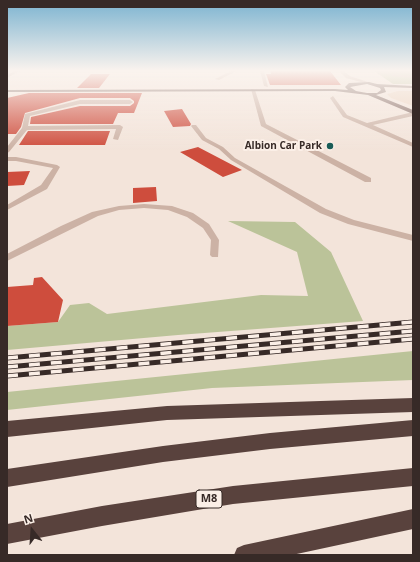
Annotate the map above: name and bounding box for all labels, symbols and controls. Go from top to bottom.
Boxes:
place label: Albion Car Park [245,140,322,152]
marker: Albion Car Park [325,141,335,151]
road number: M8 [196,490,222,508]
north arrow [12,510,52,550]
text: N [22,510,35,527]

